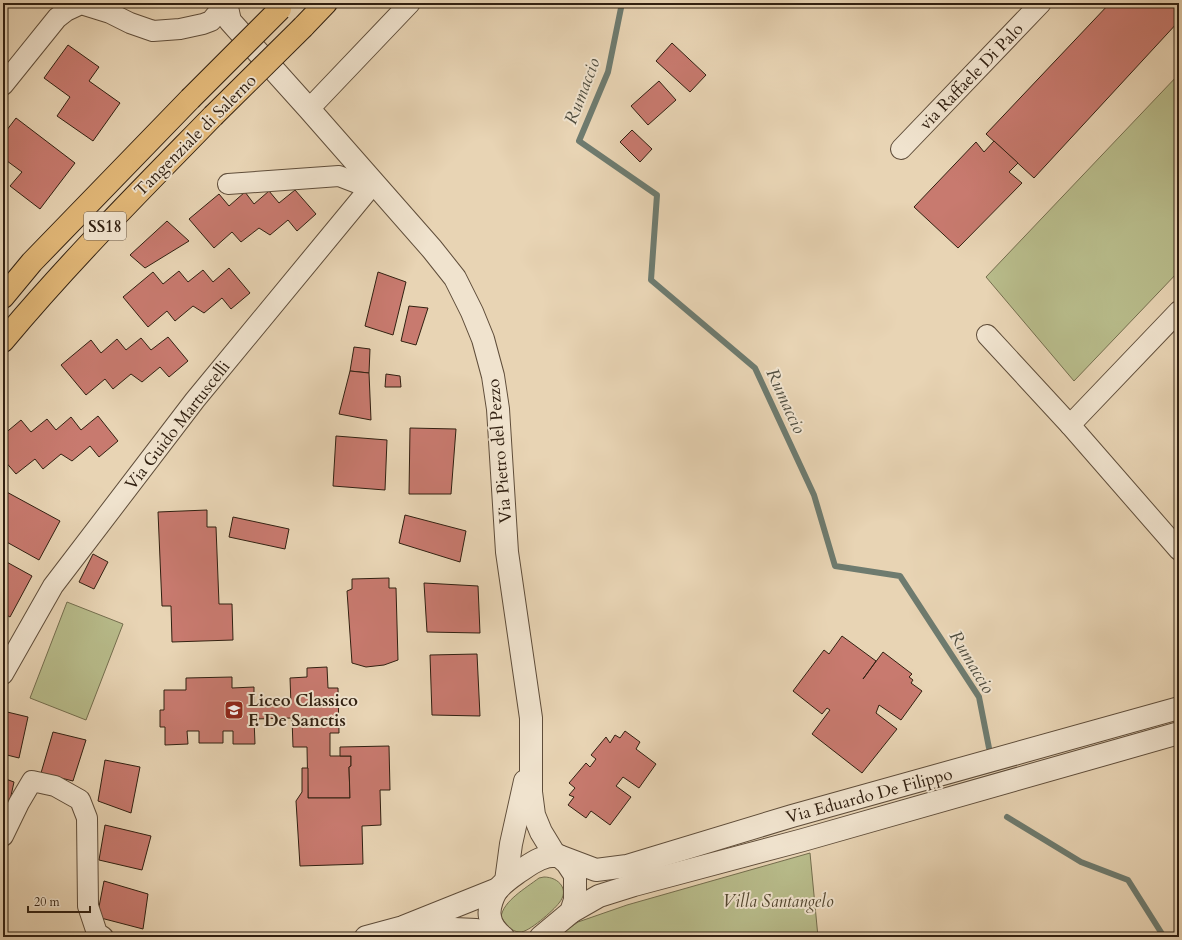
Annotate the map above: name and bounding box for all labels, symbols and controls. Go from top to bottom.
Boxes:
street label: via Raffaele Di Palo [914,18,1028,135]
water label: Rumaccio [558,54,607,128]
street label: Tangenziale di Salerno [129,69,261,201]
road number: SS18 [84,212,126,240]
street label: Via Guido Martuscelli [120,356,235,495]
water label: Rumaccio [760,364,812,438]
street label: Via Pietro del Pezzo [482,378,517,524]
water label: Rumaccio [943,626,1000,698]
place label: Liceo Classico F. De Sanctis [248,689,358,732]
school or university icon: Liceo Classico F. De Sanctis [223,699,245,721]
street label: Via Eduardo De Filippo [783,762,955,829]
scale bar [28,888,90,914]
park label: Villa Santangelo [722,890,834,913]
text: 20 m [34,894,61,910]

